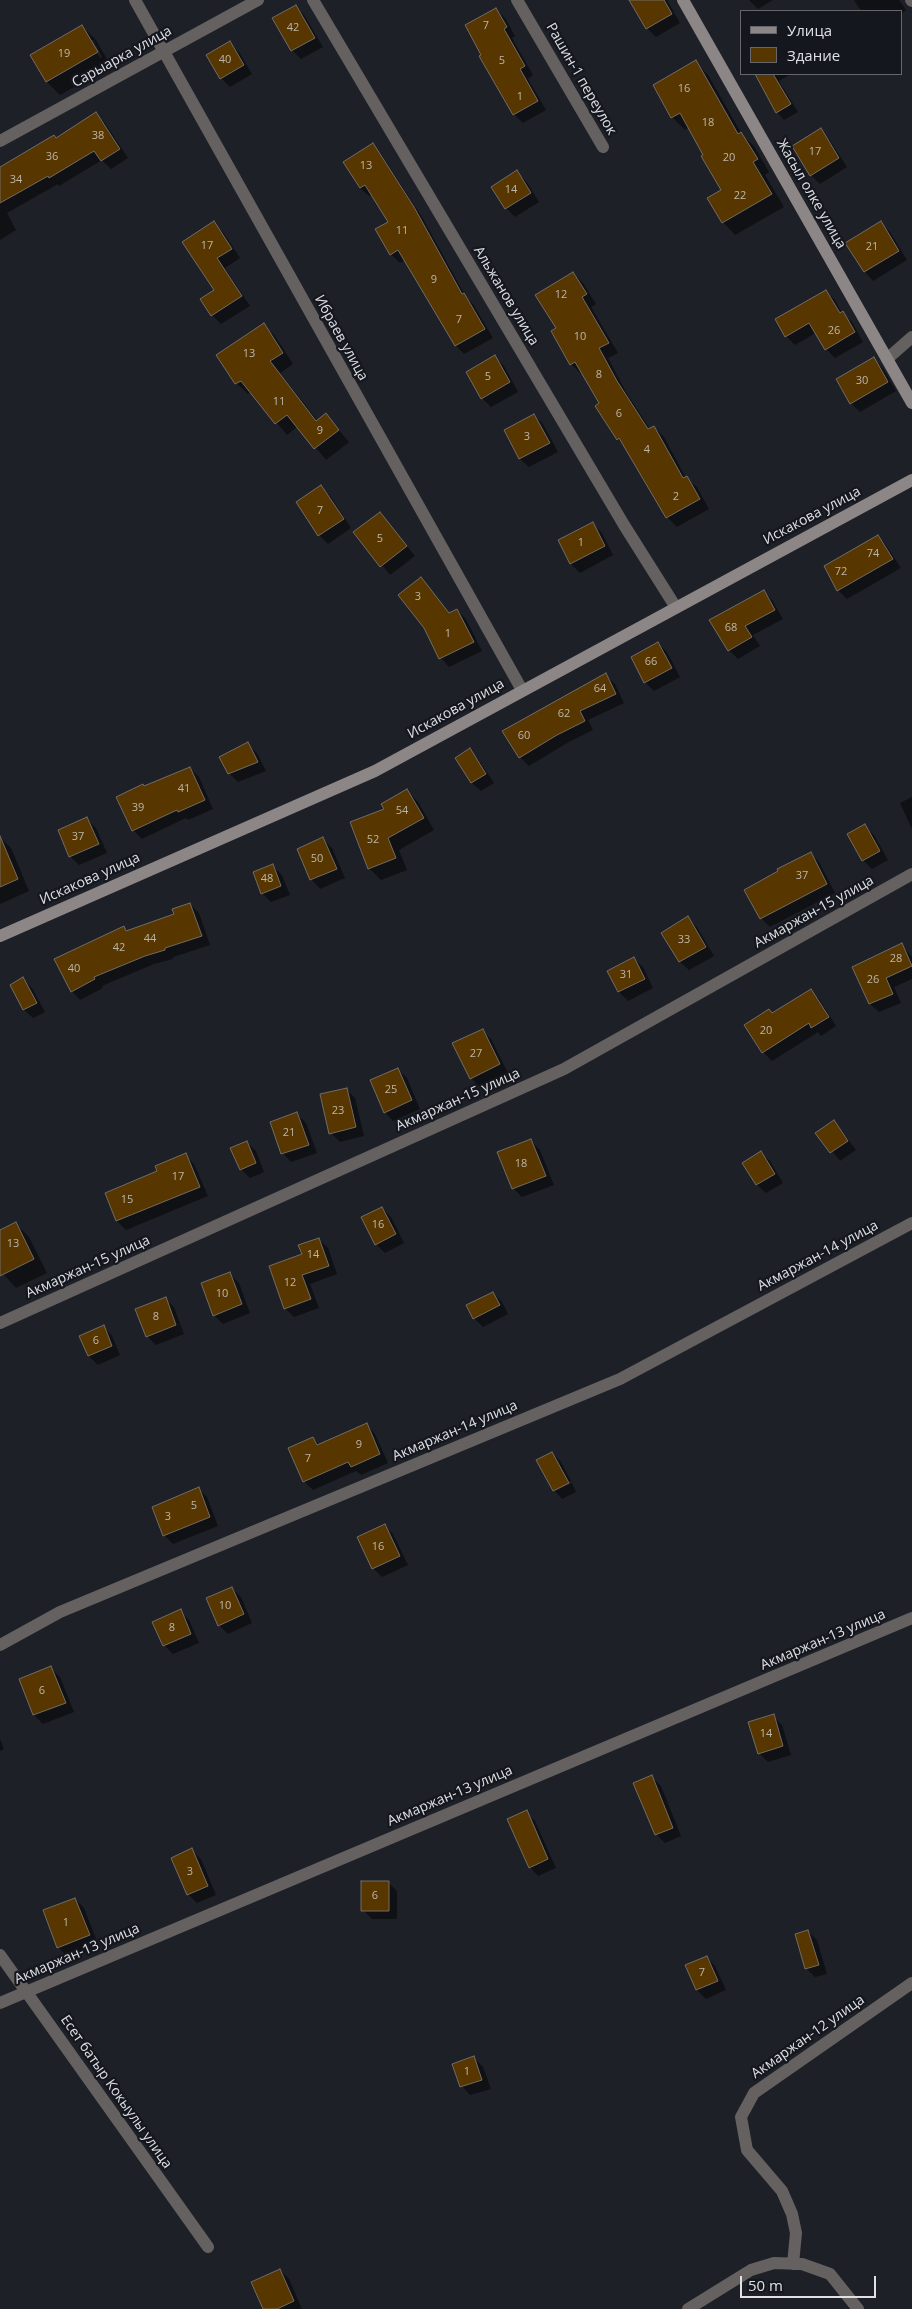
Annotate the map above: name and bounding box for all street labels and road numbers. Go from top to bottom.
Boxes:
street label: Рашин-1 переулок [542,20,620,138]
street label: Сарыарка улица [69,23,175,91]
street label: Жасыл олке улица [773,136,849,252]
street label: Альжанов улица [470,243,542,349]
street label: Ибраев улица [311,292,371,384]
street label: Искакова улица [760,483,864,549]
street label: Искакова улица [405,675,507,743]
street label: Искакова улица [37,849,143,909]
street label: Акмаржан-15 улица [751,872,877,952]
street label: Акмаржан-15 улица [393,1065,523,1135]
street label: Акмаржан-14 улица [755,1217,881,1295]
street label: Акмаржан-15 улица [23,1232,153,1302]
street label: Акмаржан-14 улица [390,1397,520,1465]
street label: Акмаржан-13 улица [758,1606,888,1674]
street label: Акмаржан-13 улица [385,1762,515,1830]
street label: Акмаржан-13 улица [12,1920,142,1988]
street label: Акмаржан-12 улица [748,1992,868,2082]
street label: Есет батыр Кокыулы улица [57,2012,175,2172]

